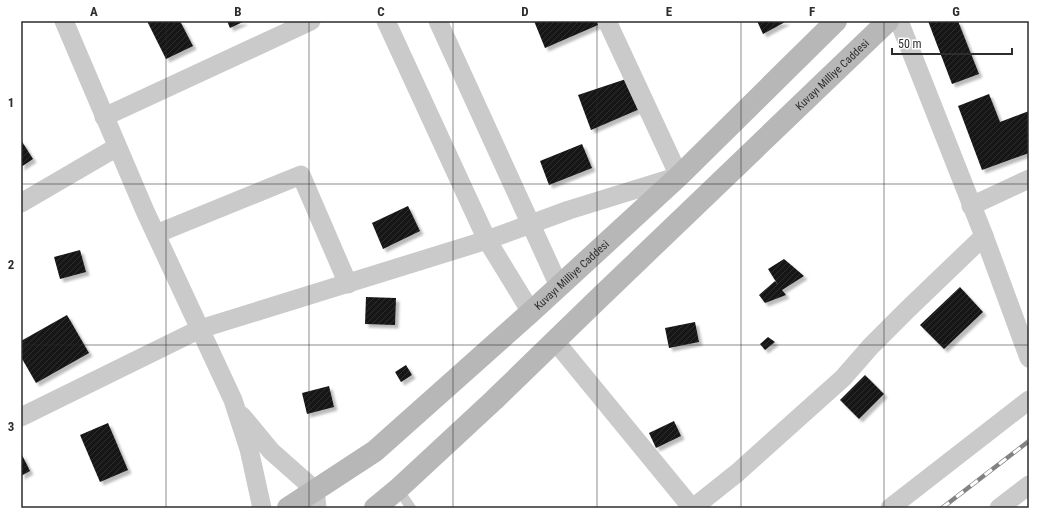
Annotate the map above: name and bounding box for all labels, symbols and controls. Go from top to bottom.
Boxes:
text: A [90,4,98,19]
text: B [234,4,242,19]
text: C [377,4,385,19]
text: D [521,4,529,19]
text: E [666,4,673,19]
text: F [809,4,815,19]
text: G [952,4,960,19]
scale bar [892,30,1012,56]
street label: Kuvayı Milliye Caddesi [793,37,872,113]
text: 50 m [898,37,922,51]
text: 1 [8,95,14,110]
street label: Kuvayı Milliye Caddesi [532,238,612,313]
text: 2 [8,257,15,272]
text: 3 [8,419,14,434]

